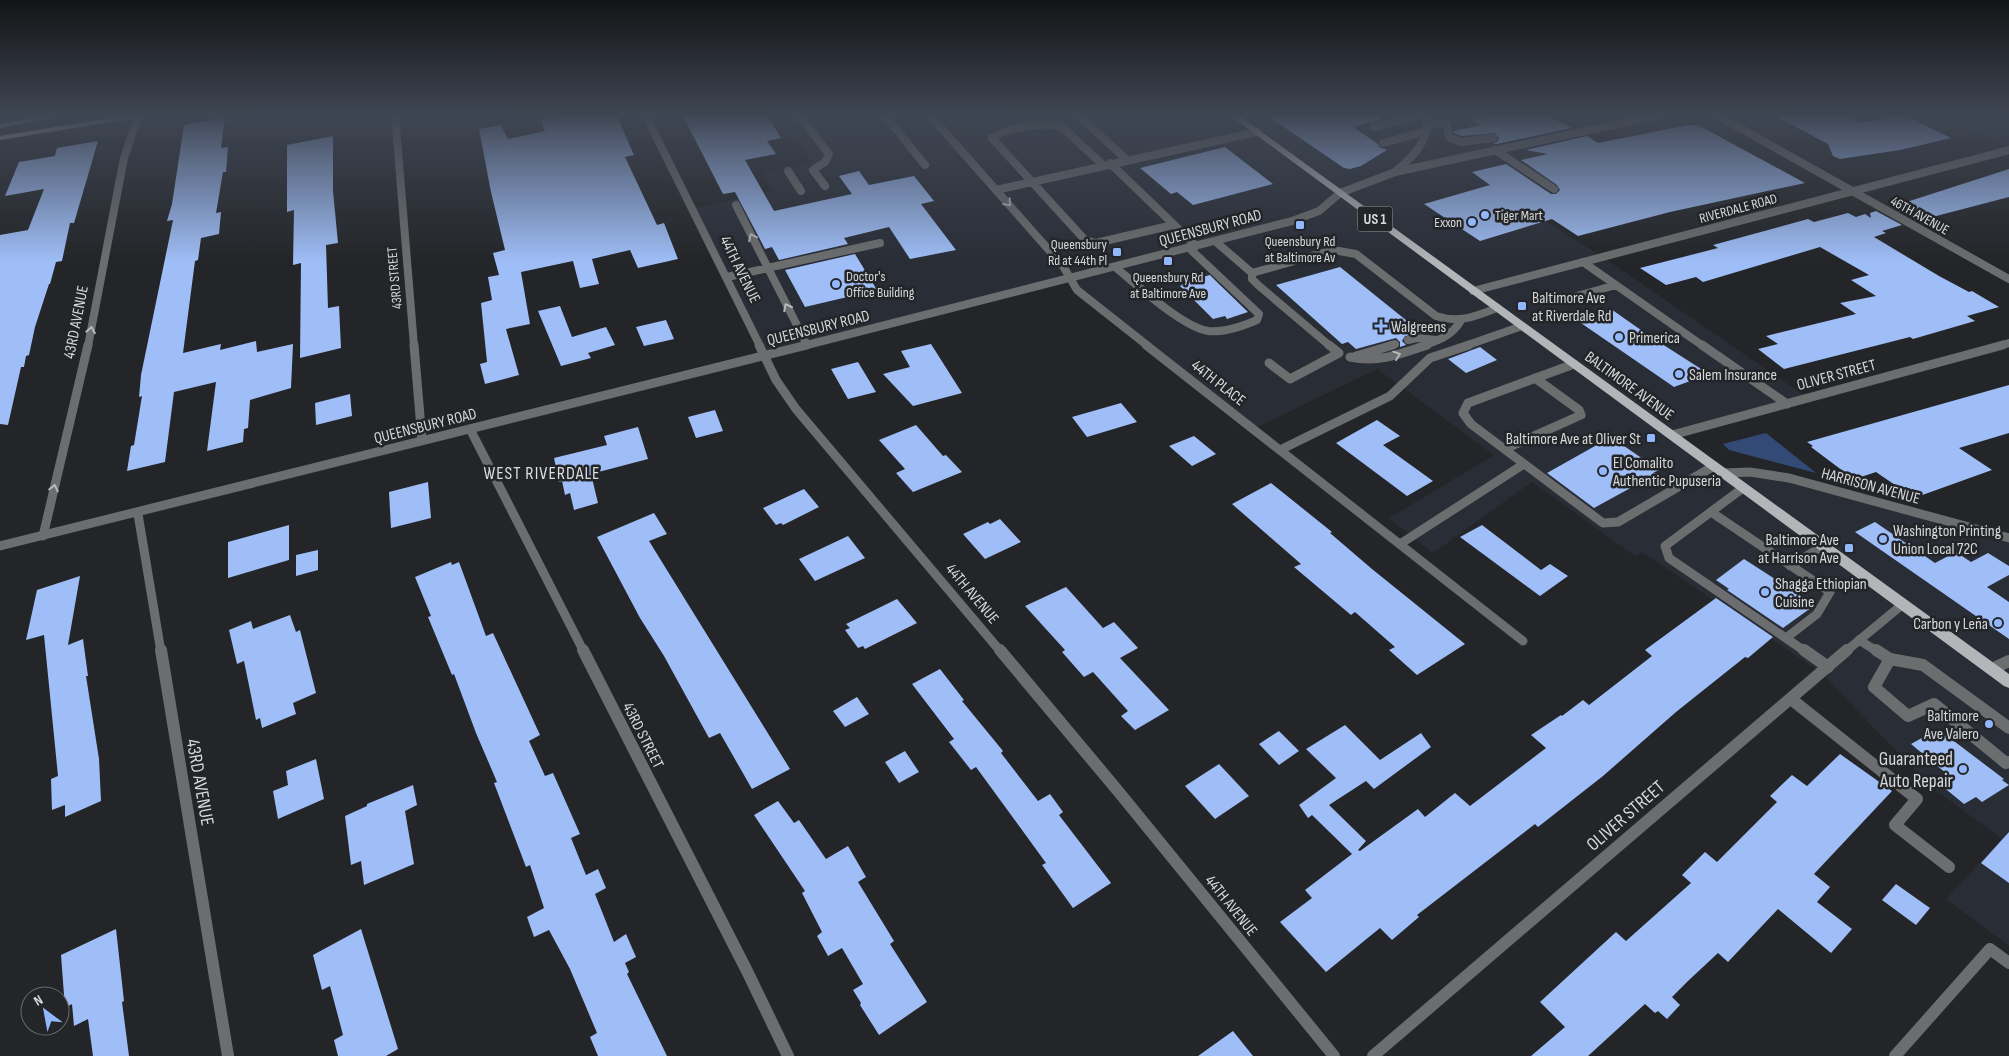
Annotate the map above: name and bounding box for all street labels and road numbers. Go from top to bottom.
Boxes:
street label: RIVERDALE ROAD [1697,190,1779,227]
street label: 46TH AVENUE [1887,192,1952,239]
street label: QUEENSBURY ROAD [1157,206,1264,251]
road number: US 1 [1358,206,1392,232]
street label: 44TH AVENUE [715,233,764,306]
street label: 43RD STREET [383,246,406,310]
street label: 43RD AVENUE [60,284,93,360]
street label: QUEENSBURY ROAD [765,306,872,350]
street label: BALTIMORE AVENUE [1581,348,1677,425]
street label: 44TH PLACE [1187,356,1249,410]
street label: OLIVER STREET [1795,356,1878,395]
street label: QUEENSBURY ROAD [372,404,479,448]
street label: HARRISON AVENUE [1819,464,1922,509]
street label: 44TH AVENUE [941,560,1002,628]
street label: 43RD STREET [618,699,668,772]
street label: 43RD AVENUE [181,737,218,828]
street label: OLIVER STREET [1582,776,1670,856]
street label: 44TH AVENUE [1201,872,1261,940]

